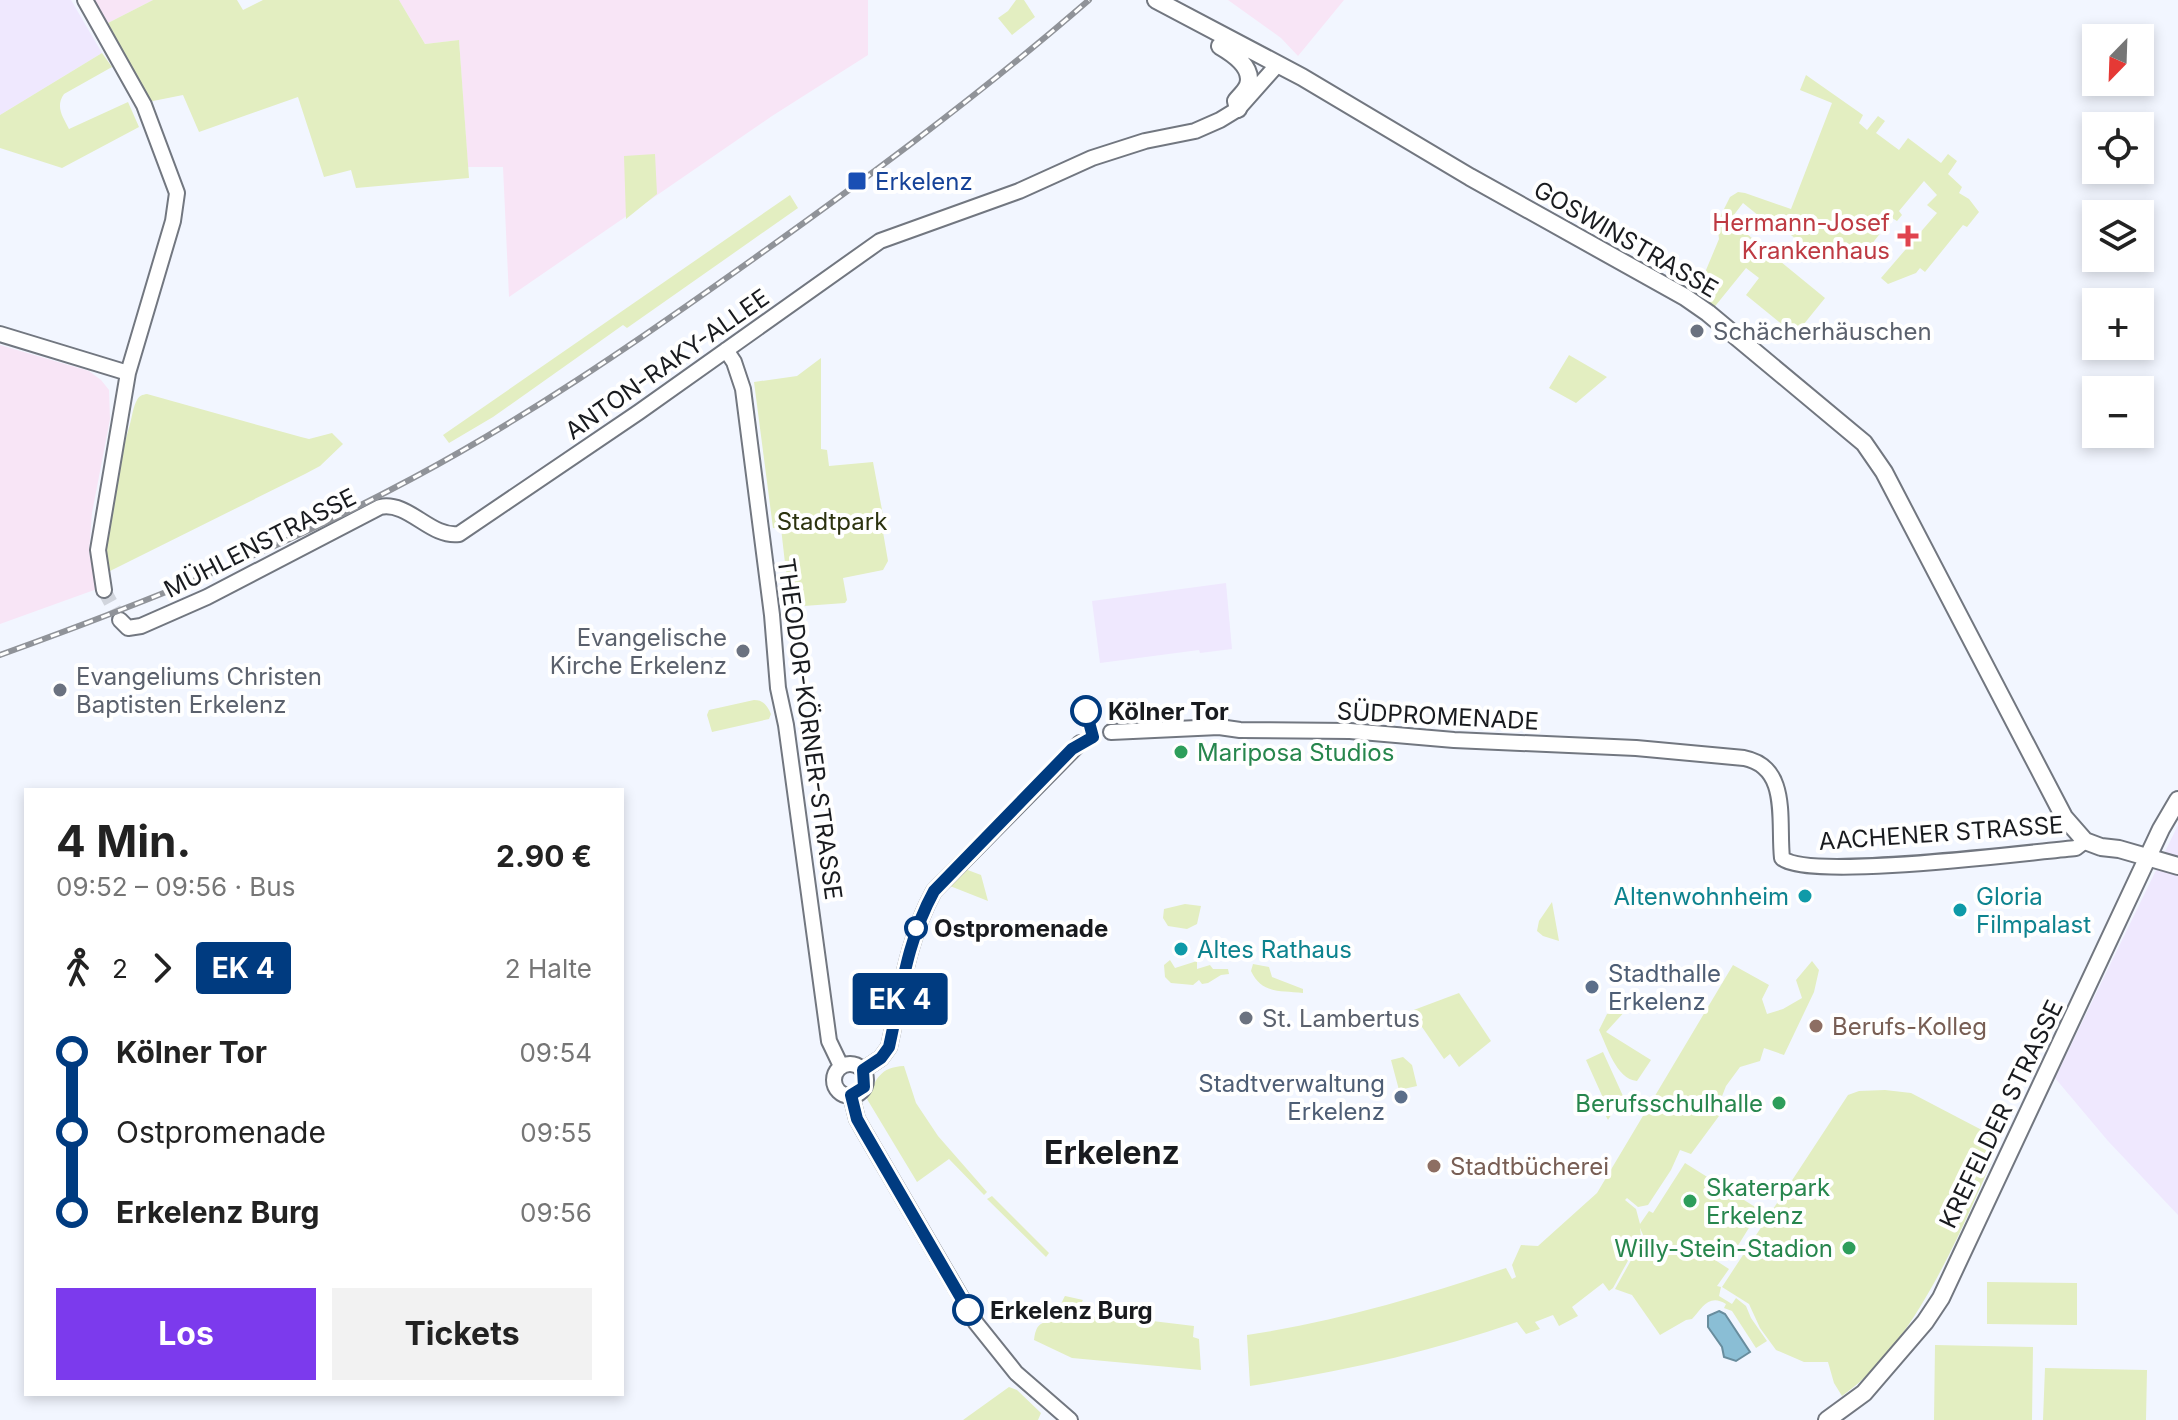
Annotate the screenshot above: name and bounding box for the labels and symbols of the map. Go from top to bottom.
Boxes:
north arrow [2082,24,2154,96]
place label: Erkelenz [875,167,973,196]
marker: Erkelenz [846,170,868,192]
street label: GOSWINSTRASSE [1529,174,1723,304]
place label: Hermann-Josef Krankenhaus [1712,208,1890,265]
marker: Hermann-Josef Krankenhaus [1897,225,1919,247]
street label: ANTON-RAKY-ALLEE [559,283,775,445]
place label: Schächerhäuschen [1713,317,1932,346]
marker: Schächerhäuschen [1688,322,1706,340]
street label: MÜHLENSTRASSE [159,482,361,604]
park label: Stadtpark [777,507,887,536]
street label: THEODOR-KÖRNER-STRASSE [772,556,848,902]
place label: Evangelische Kirche Erkelenz [550,623,727,680]
marker: Evangelische Kirche Erkelenz [734,642,752,660]
place label: Evangeliums Christen Baptisten Erkelenz [76,662,322,719]
marker: Evangeliums Christen Baptisten Erkelenz [51,681,69,699]
marker: Kölner Tor [1071,696,1101,726]
street label: SÜDPROMENADE [1336,696,1540,736]
place label: Kölner Tor [1108,697,1229,726]
place label: Mariposa Studios [1197,738,1394,767]
marker: Mariposa Studios [1172,743,1190,761]
street label: AACHENER STRASSE [1818,810,2064,856]
place label: Altenwohnheim [1614,882,1789,911]
place label: Gloria Filmpalast [1976,882,2091,939]
marker: Altenwohnheim [1796,887,1814,905]
marker: Gloria Filmpalast [1951,901,1969,919]
place label: Ostpromenade [934,914,1108,943]
marker: Ostpromenade [905,917,927,939]
place label: Altes Rathaus [1197,935,1352,964]
marker: Altes Rathaus [1172,940,1190,958]
place label: Stadthalle Erkelenz [1608,959,1721,1016]
line badge: EK 4 [844,973,956,1025]
marker: Stadthalle Erkelenz [1583,978,1601,996]
street label: KREFELDER STRASSE [1933,995,2069,1233]
place label: St. Lambertus [1262,1004,1420,1033]
marker: St. Lambertus [1237,1009,1255,1027]
place label: Berufs-Kolleg [1832,1012,1987,1041]
marker: Berufs-Kolleg [1807,1017,1825,1035]
place label: Stadtverwaltung Erkelenz [1198,1069,1385,1126]
marker: Stadtverwaltung Erkelenz [1392,1088,1410,1106]
place label: Berufsschulhalle [1575,1089,1763,1118]
marker: Berufsschulhalle [1770,1094,1788,1112]
district label: Erkelenz [1044,1133,1180,1172]
place label: Stadtbücherei [1450,1152,1609,1181]
marker: Stadtbücherei [1425,1157,1443,1175]
place label: Skaterpark Erkelenz [1706,1173,1830,1230]
marker: Skaterpark Erkelenz [1681,1192,1699,1210]
place label: Willy-Stein-Stadion [1614,1234,1833,1263]
marker: Willy-Stein-Stadion [1840,1239,1858,1257]
marker: Erkelenz Burg [953,1295,983,1325]
place label: Erkelenz Burg [990,1296,1153,1325]

